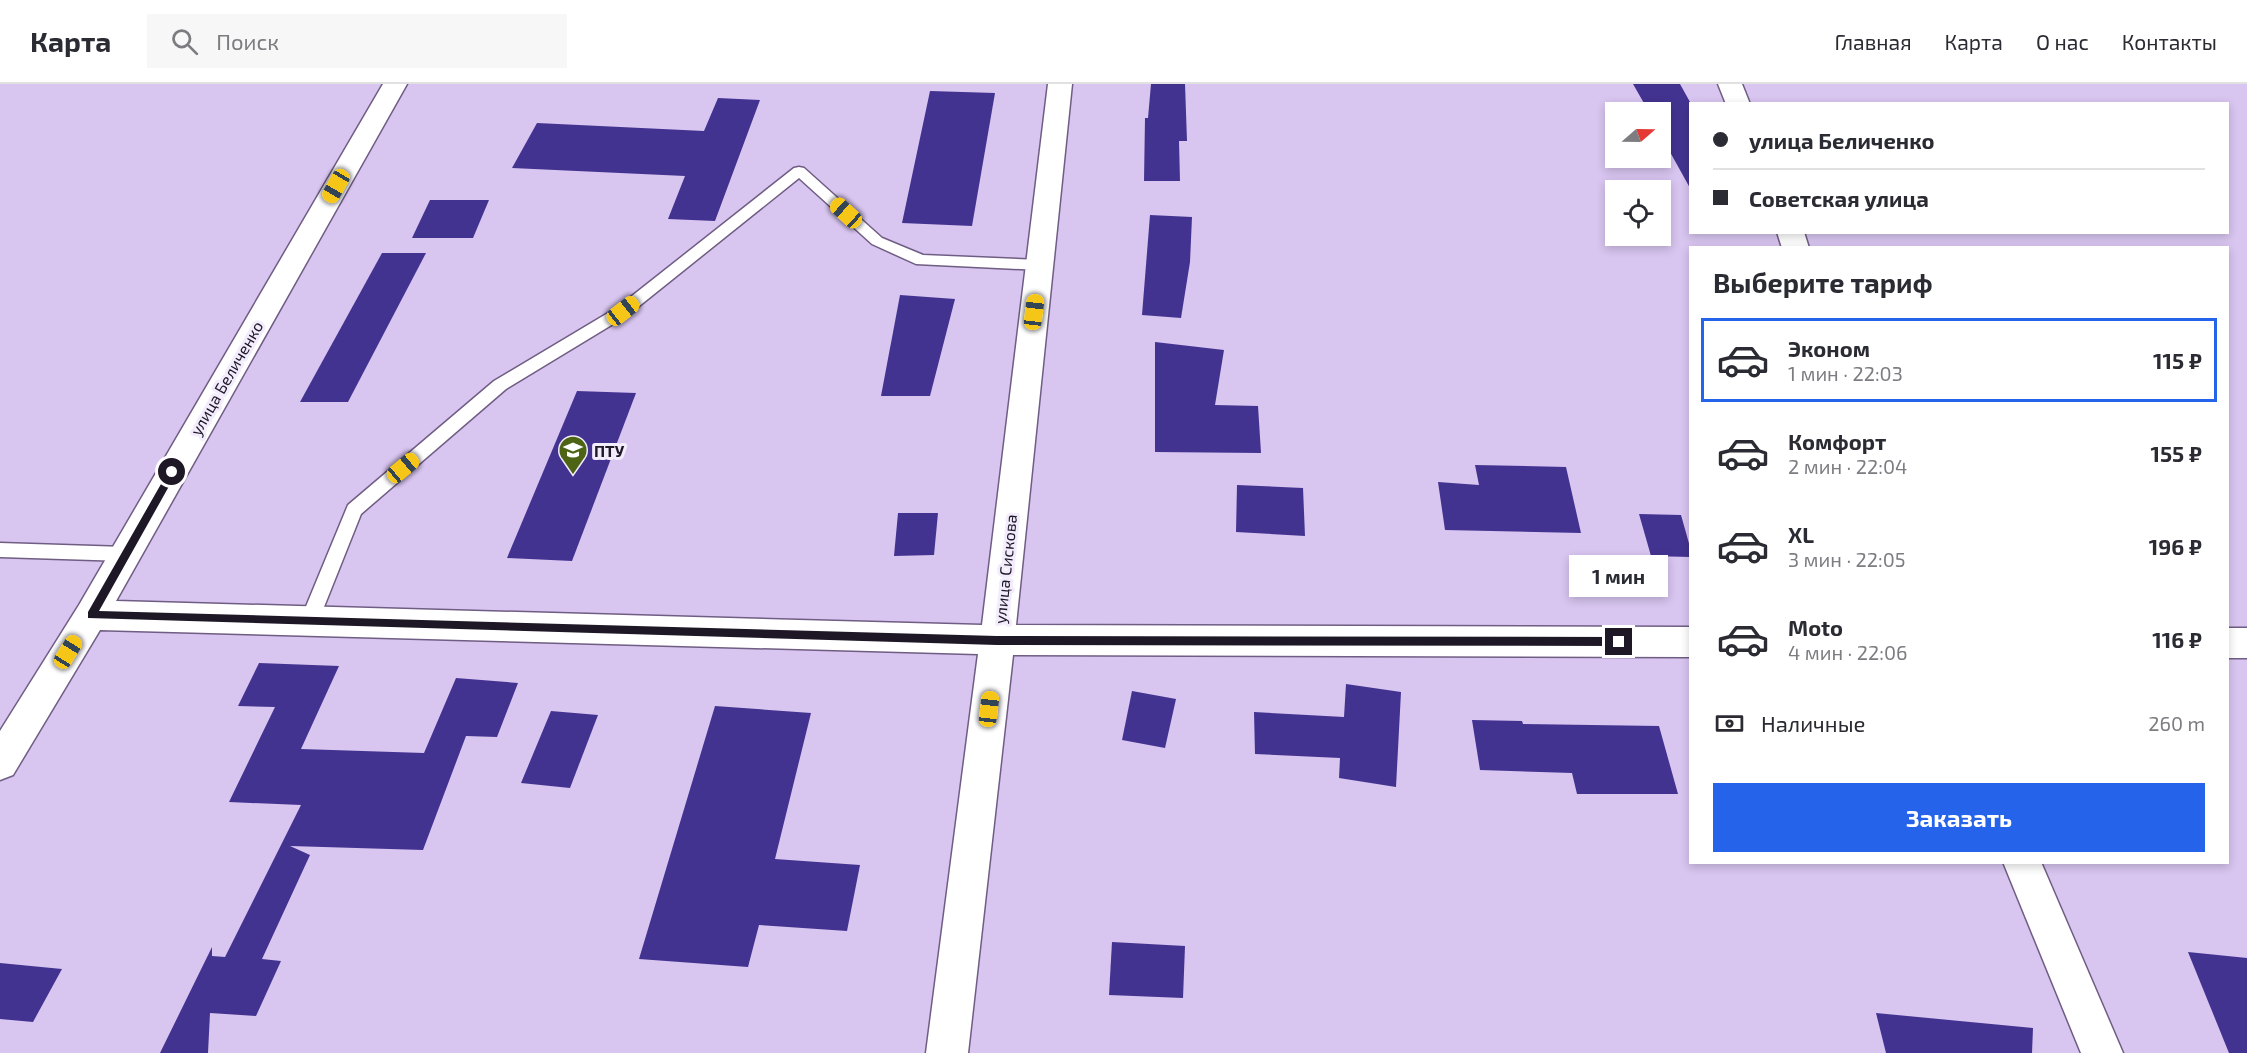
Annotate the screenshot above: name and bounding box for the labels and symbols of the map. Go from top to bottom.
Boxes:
north arrow [1605,102,1671,168]
car [319,166,353,206]
car [827,194,865,232]
car [603,293,643,329]
car [1023,293,1045,331]
street label: улица Беличенко [186,317,267,439]
school or university icon: ПТУ [557,434,589,476]
place label: ПТУ [594,441,625,460]
car [383,450,423,486]
route start [158,458,185,485]
street label: улица Сискова [990,513,1021,625]
callout: 1 мин [1570,555,1668,597]
route end [1605,628,1632,655]
car [51,632,85,672]
car [978,690,1000,728]

